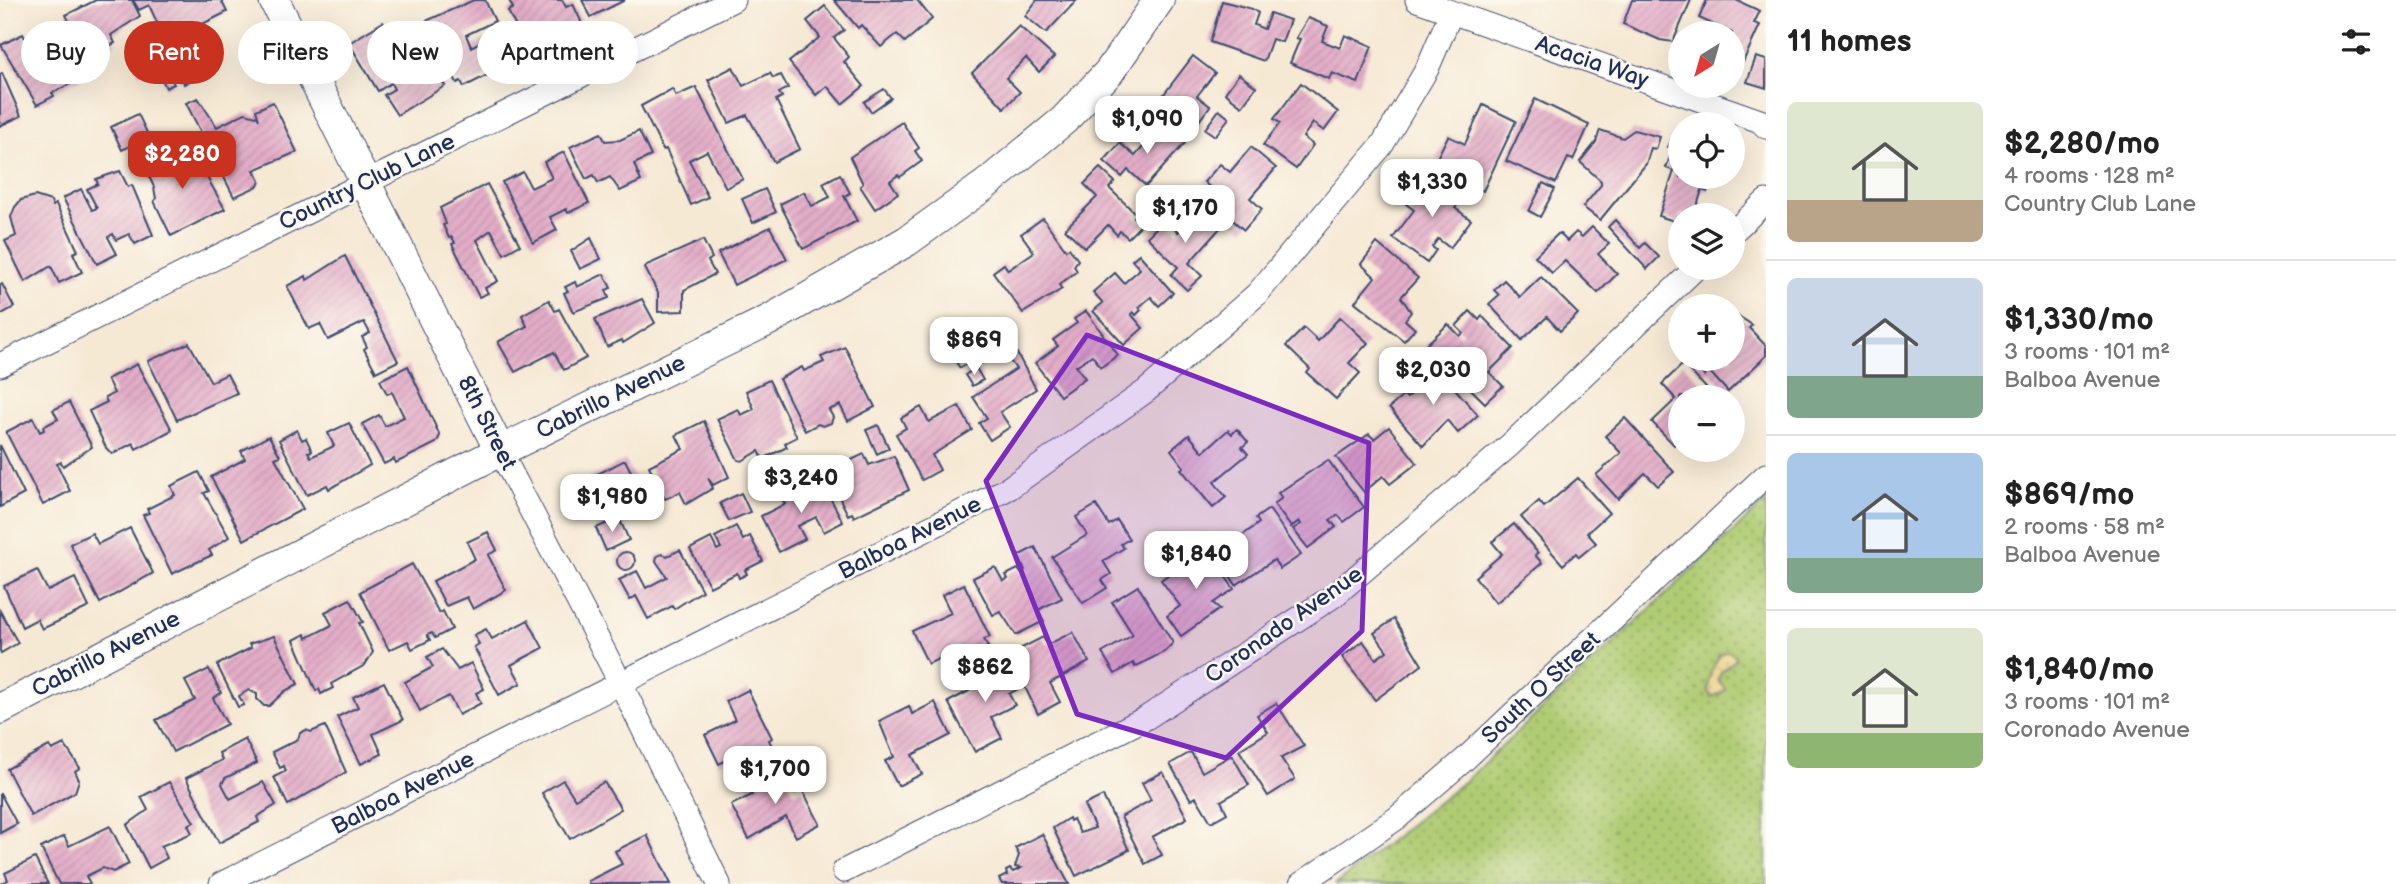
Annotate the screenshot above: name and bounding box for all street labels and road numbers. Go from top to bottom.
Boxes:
street label: Acacia Way [1532,30,1653,95]
street label: Country Club Lane [274,127,460,237]
street label: Cabrillo Avenue [532,349,690,445]
street label: 8th Street [451,371,523,475]
street label: Balboa Avenue [834,490,986,586]
street label: Coronado Avenue [1200,560,1368,690]
street label: Cabrillo Avenue [27,605,185,703]
street label: South O Street [1476,626,1606,750]
street label: Balboa Avenue [327,745,479,841]

